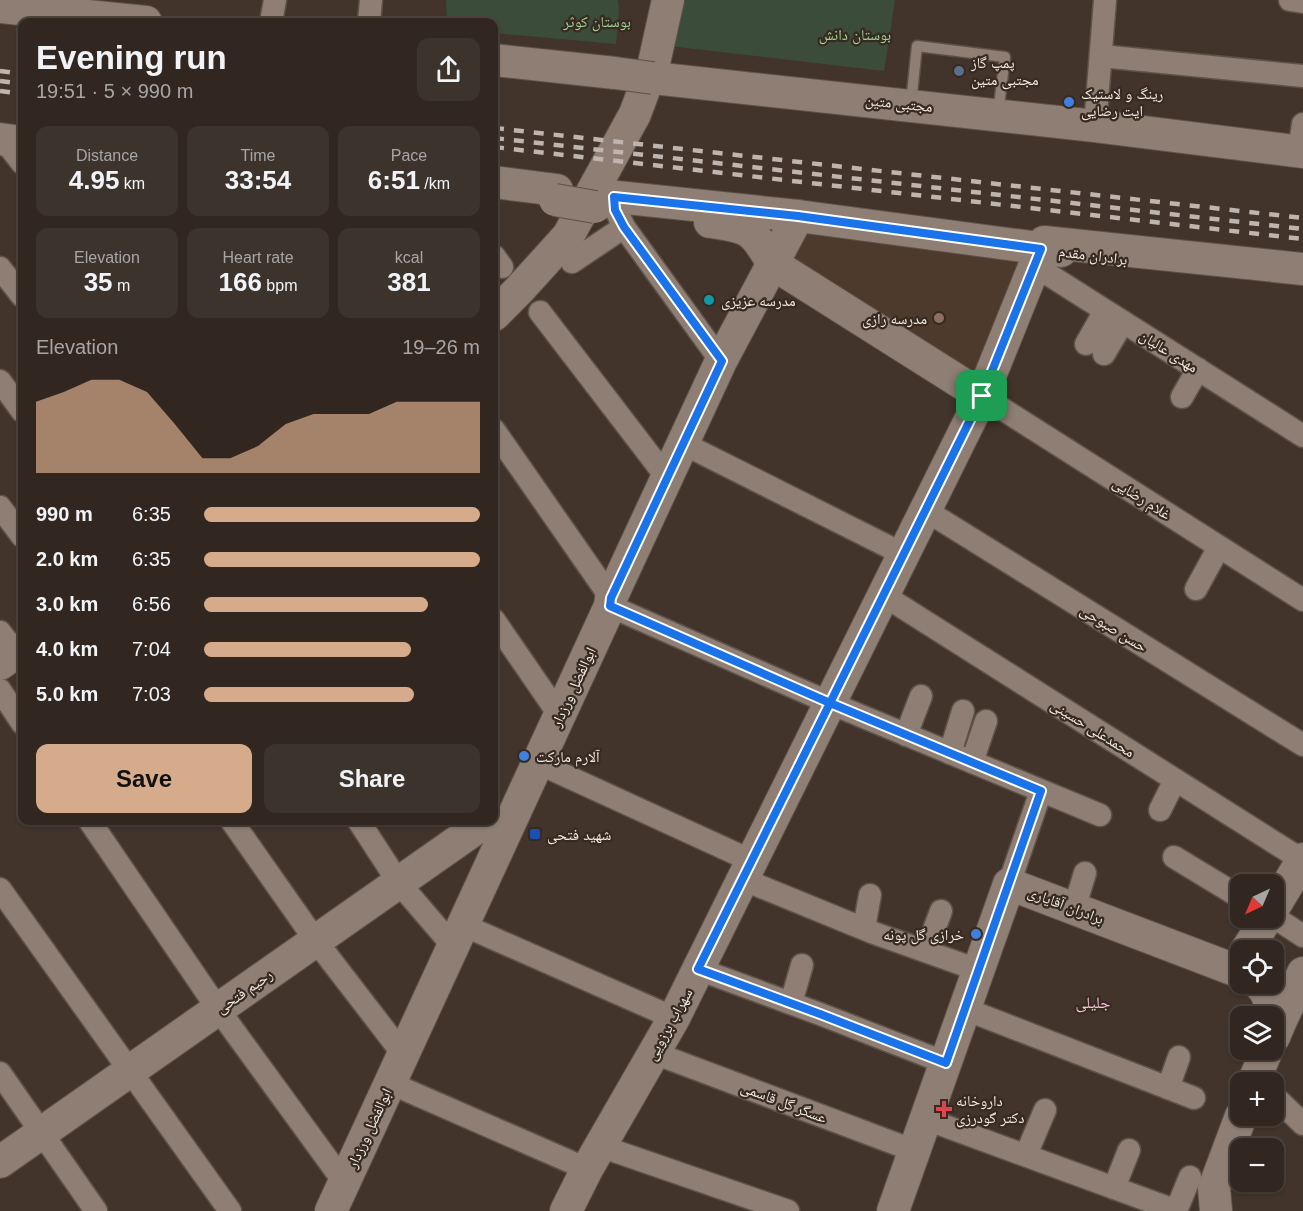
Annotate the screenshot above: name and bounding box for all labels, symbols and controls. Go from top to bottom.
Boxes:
park label: بوستان کوثر [562,13,631,32]
park label: بوستان دانش [819,26,891,45]
button: share [417,38,480,101]
text: Evening run [36,39,227,76]
place label: پمپ گاز مجتبی متین [970,54,1039,90]
marker: پمپ گاز مجتبی متین [952,64,966,78]
text: 19:51 · 5 × 990 m [36,80,193,102]
place label: رینگ و لاستیک ایت رضایی [1081,85,1164,121]
street label: مجتبی متین [864,91,934,117]
marker: رینگ و لاستیک ایت رضایی [1062,95,1076,109]
text: Distance [76,147,138,164]
text: Time [241,147,275,164]
text: Pace [391,147,427,164]
text: 4.95 [69,165,119,195]
text: 33:54 [225,165,291,195]
text: 6:51 [368,165,420,195]
text: km [119,175,145,192]
text: /km [420,175,450,192]
street label: برادران مقدم [1057,242,1128,270]
text: Elevation [74,249,140,266]
text: Heart rate [222,249,294,266]
text: kcal [395,249,423,266]
text: 35 [84,267,113,297]
text: 166 [219,267,262,297]
text: 381 [387,267,431,297]
text: m [113,277,130,294]
text: bpm [262,277,297,294]
place label: مدرسه عزیزی [721,292,796,311]
marker: مدرسه عزیزی [702,293,716,307]
place label: مدرسه رازی [862,310,927,329]
marker: مدرسه رازی [932,311,946,325]
street label: مهدی عالیان [1136,326,1201,377]
text: Elevation [36,336,118,358]
text: 19–26 m [402,336,480,358]
pin [956,370,1007,421]
icon: arrive [965,379,998,412]
street label: غلام رضایی [1109,474,1174,524]
text: 990 m [36,503,93,525]
text: 6:35 [132,503,171,525]
text: 2.0 km [36,548,98,570]
text: 6:35 [132,548,171,570]
text: 3.0 km [36,593,98,615]
text: 6:56 [132,593,171,615]
street label: حسن صبوحی [1076,601,1151,657]
text: 4.0 km [36,638,98,660]
text: 7:04 [132,638,171,660]
street label: ابوالفضل ورزدار [547,644,601,731]
text: 5.0 km [36,683,98,705]
text: 7:03 [132,683,171,705]
street label: محمدعلی حسینی [1047,696,1138,762]
button: Save [36,744,252,813]
button: Share [264,744,480,813]
place label: آلارم مارکت [536,748,601,767]
marker: آلارم مارکت [517,749,531,763]
place label: شهید فتحی [547,826,611,845]
marker: شهید فتحی [528,827,542,841]
north arrow [1230,874,1284,928]
map controls [1230,874,1284,1192]
street label: برادران آقایاری [1025,883,1106,929]
place label: خرازی گل پونه [883,926,964,945]
marker: خرازی گل پونه [969,927,983,941]
button: locate [1230,940,1284,994]
street label: رحیم فتحی [213,965,277,1018]
street label: سهراب برزویی [642,985,697,1064]
district label: جلیلی [1076,994,1110,1013]
button: layers [1230,1006,1284,1060]
button: + [1230,1072,1284,1126]
street label: عسگر گل قاسمی [738,1078,830,1128]
street label: ابوالفضل ورزدار [343,1085,397,1172]
place label: داروخانه دکتر گودرزی [956,1092,1024,1128]
marker: داروخانه دکتر گودرزی [937,1102,951,1116]
button: − [1230,1138,1284,1192]

